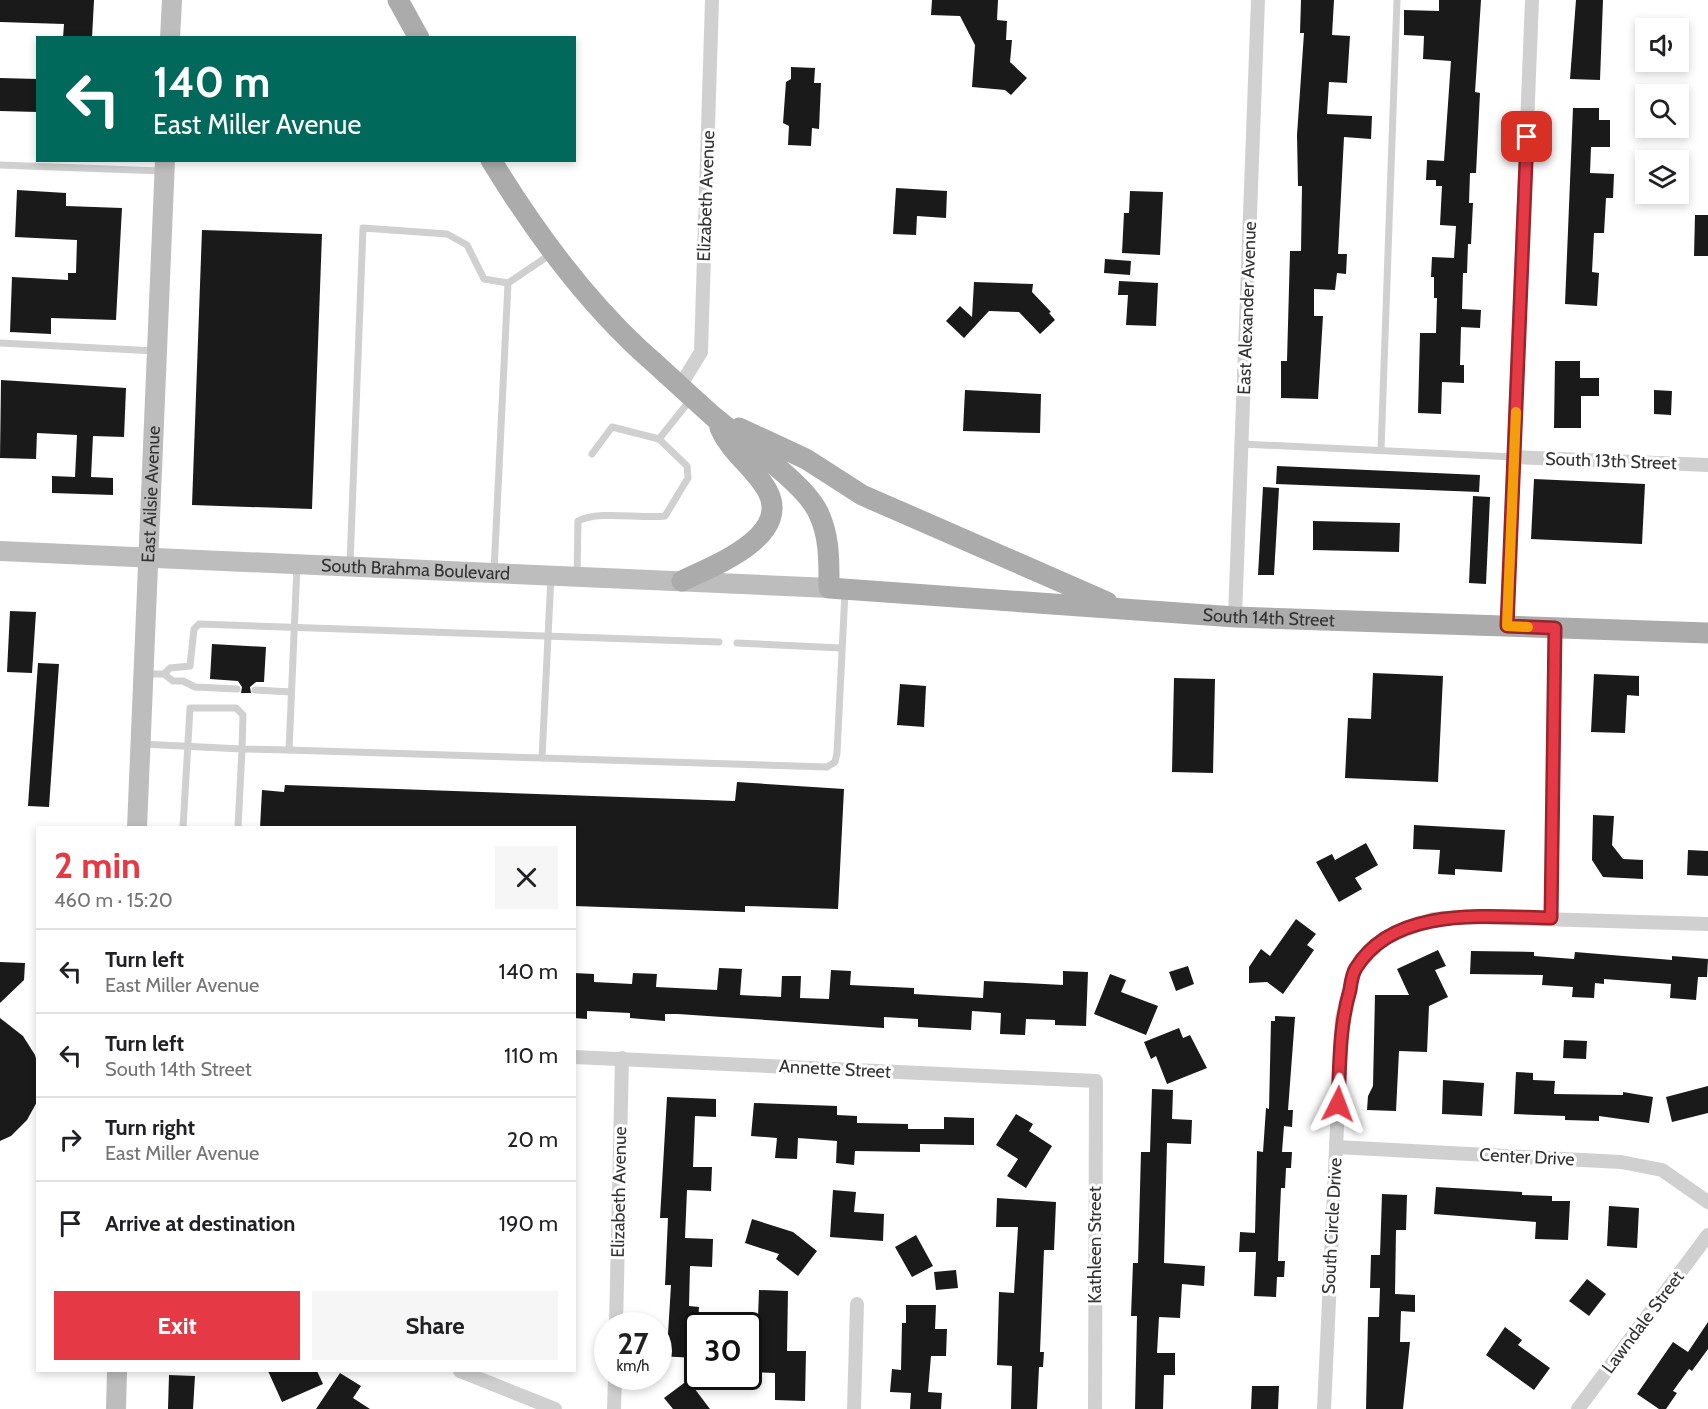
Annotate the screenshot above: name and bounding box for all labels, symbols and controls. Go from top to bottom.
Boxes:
map controls [1635,18,1689,204]
button: sound [1635,18,1689,72]
text: 140 m [153,56,270,108]
icon: left [54,60,132,138]
button: search [1635,84,1689,138]
text: East Miller Avenue [153,108,361,141]
pin [1501,111,1552,162]
icon: arrive [1510,120,1543,153]
street label: Elizabeth Avenue [693,130,719,262]
button: layers [1635,150,1689,204]
street label: East Alexander Avenue [1233,221,1261,395]
street label: East Ailsie Avenue [137,425,165,563]
street label: South 13th Street [1545,448,1677,474]
street label: South Brahma Boulevard [321,554,511,585]
street label: South 14th Street [1202,604,1335,631]
text: 2 min [54,843,141,887]
button: close [495,846,558,909]
text: 460 m · 15:20 [54,888,173,912]
text: Turn left [105,946,184,973]
icon: left [54,955,87,988]
text: 140 m [499,958,558,985]
text: East Miller Avenue [105,973,259,997]
text: Turn left [105,1030,184,1057]
icon: left [54,1039,87,1072]
text: 110 m [504,1042,558,1069]
street label: Annette Street [778,1055,892,1083]
text: South 14th Street [105,1057,252,1081]
position arrow [1306,1072,1370,1136]
text: Turn right [105,1114,195,1141]
icon: right [54,1123,87,1156]
text: 20 m [507,1126,558,1153]
street label: Elizabeth Avenue [607,1126,631,1258]
text: East Miller Avenue [105,1141,259,1165]
street label: Center Drive [1479,1144,1575,1170]
street label: South Circle Drive [1317,1157,1347,1295]
street label: Kathleen Street [1084,1186,1106,1304]
icon: arrive [54,1207,87,1240]
text: Arrive at destination [105,1210,295,1237]
text: 190 m [499,1210,558,1237]
street label: Lawndale Street [1597,1266,1689,1378]
button: Exit [54,1291,300,1360]
button: Share [312,1291,558,1360]
speed limit sign: 30 [684,1312,762,1390]
text: 27 [617,1325,649,1362]
text: km/h [617,1357,649,1375]

